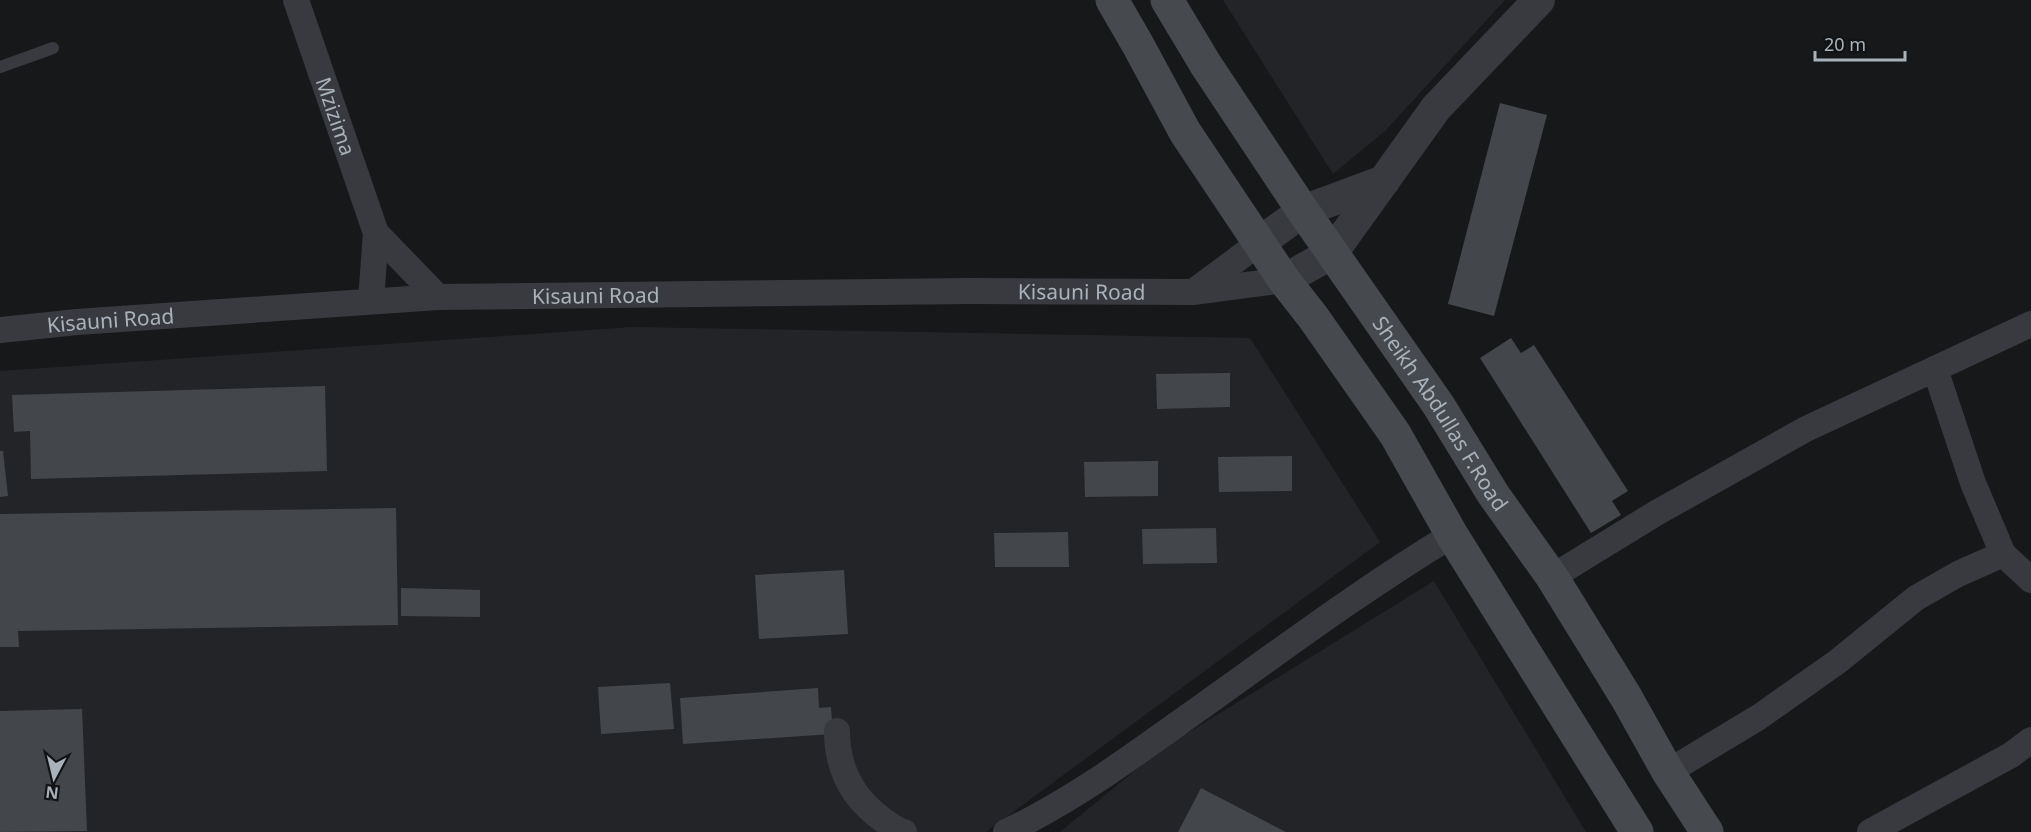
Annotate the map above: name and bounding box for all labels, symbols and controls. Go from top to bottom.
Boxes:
scale bar [1815,24,1905,62]
text: 20 m [1824,32,1866,56]
street label: Mzizima [310,73,362,159]
street label: Kisauni Road [1018,277,1146,306]
street label: Kisauni Road [532,281,660,310]
street label: Kisauni Road [45,301,175,339]
street label: Sheikh Abdullas F.Road [1367,311,1515,517]
north arrow [24,748,84,808]
text: N [44,781,60,805]

